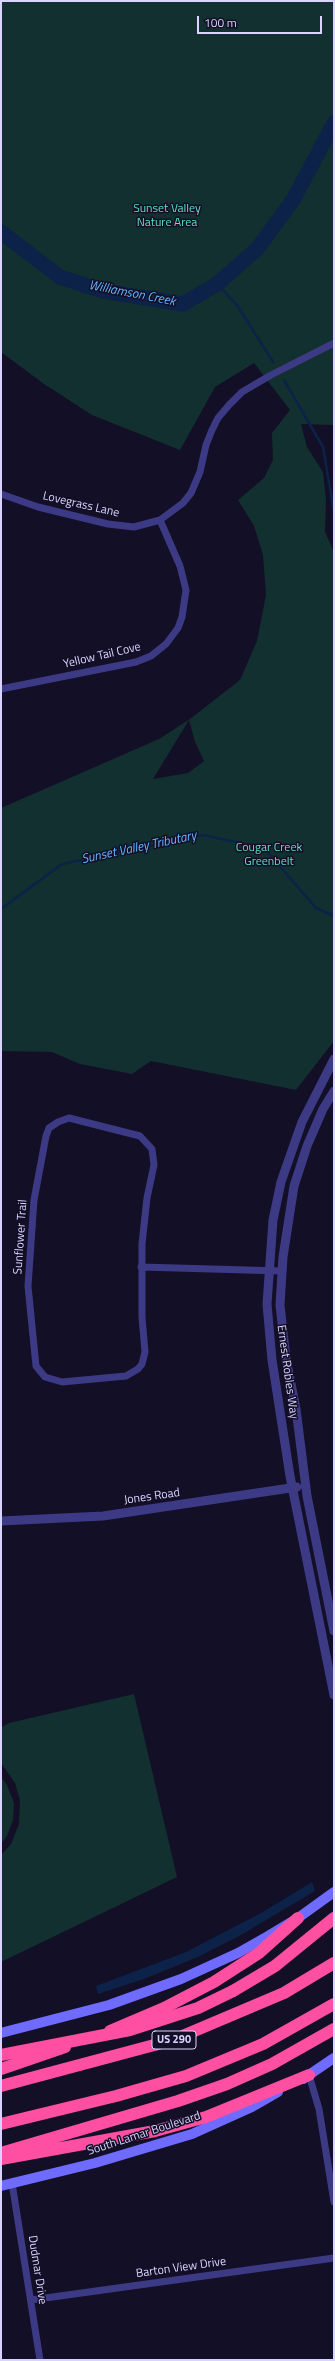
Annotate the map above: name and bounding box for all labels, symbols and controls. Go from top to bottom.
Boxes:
scale bar [199,8,324,34]
text: 100 m [204,13,237,32]
park label: Sunset Valley Nature Area [133,202,201,230]
water label: Williamson Creek [87,278,177,310]
street label: Lovegrass Lane [41,489,121,521]
street label: Yellow Tail Cove [62,640,142,672]
water label: Sunset Valley Tributary [80,828,198,868]
park label: Cougar Creek Greenbelt [236,841,302,869]
street label: Sunflower Trail [11,1199,31,1275]
street label: Ernest Robles Way [273,1324,301,1420]
street label: Jones Road [123,1486,181,1508]
road number: US 290 [152,2031,196,2049]
street label: South Lamar Boulevard [86,2109,202,2159]
street label: Dudmar Drive [24,2235,50,2305]
street label: Barton View Drive [135,2255,227,2281]

